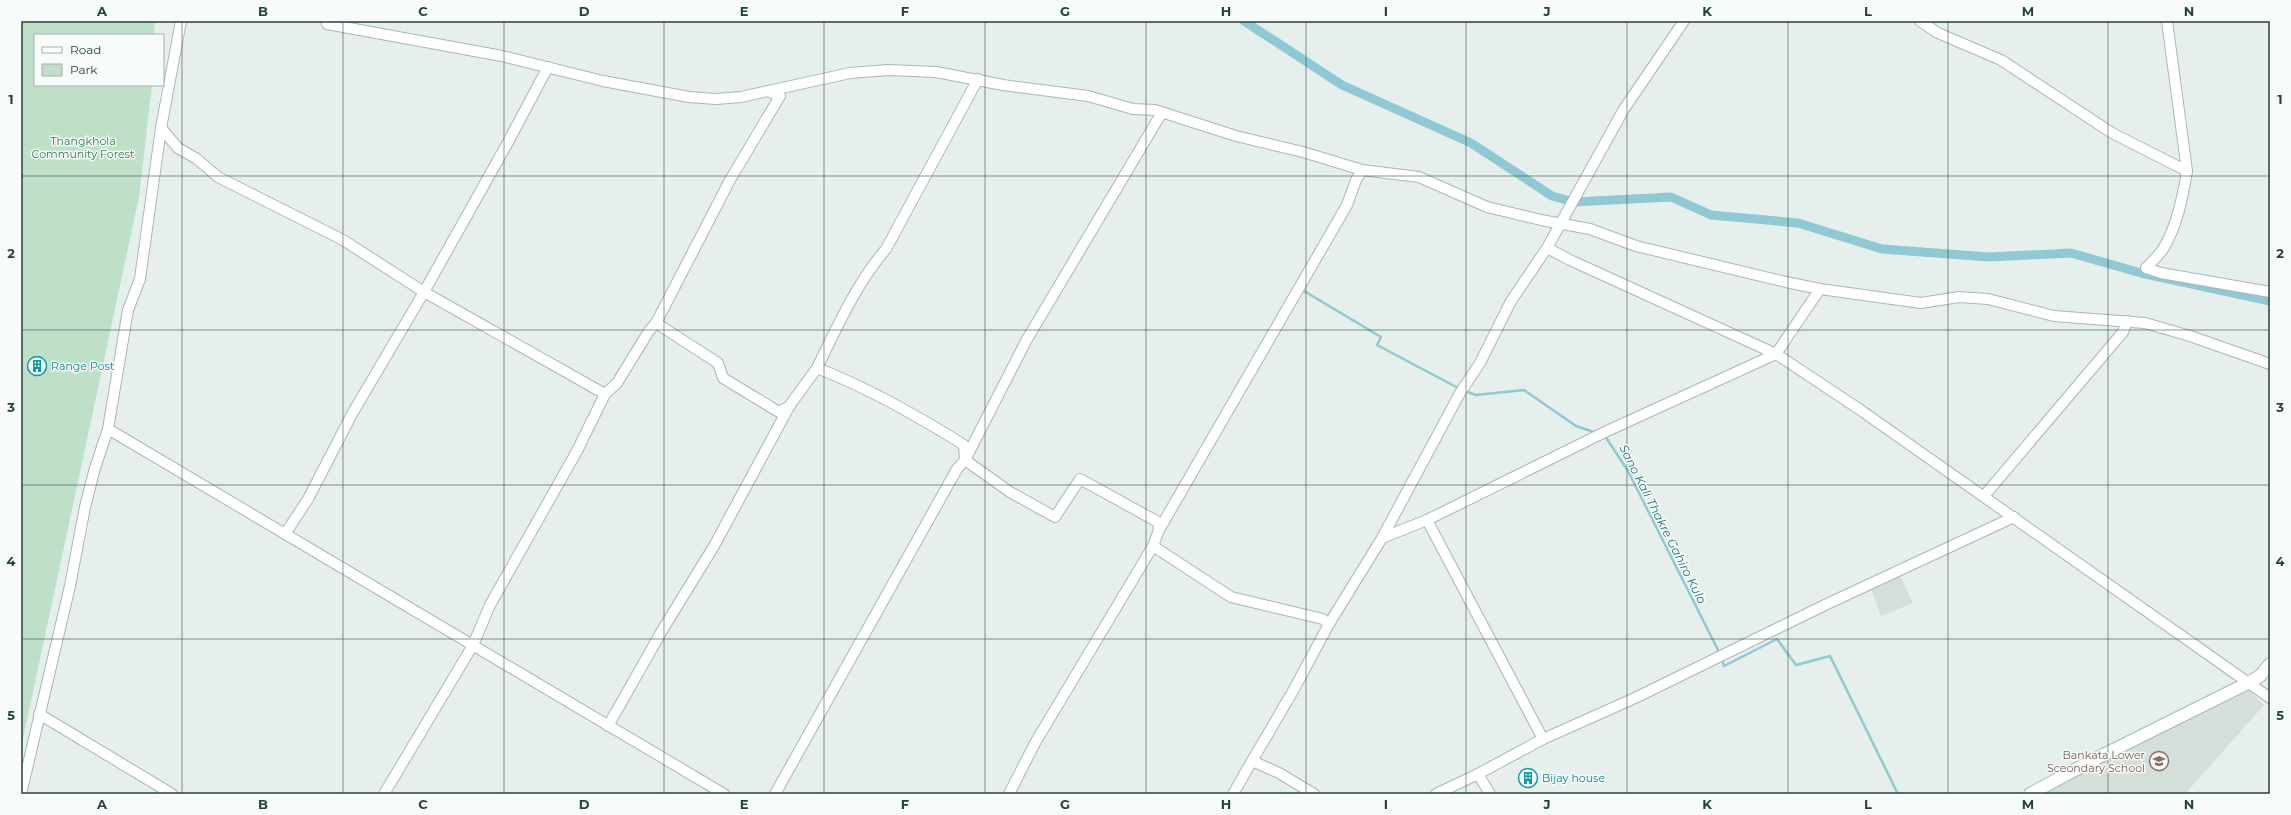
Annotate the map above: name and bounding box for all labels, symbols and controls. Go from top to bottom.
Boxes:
text: A [96,3,108,19]
text: B [258,3,268,19]
text: C [418,3,428,19]
text: D [579,3,590,19]
text: E [740,3,749,19]
text: F [901,3,909,19]
text: G [1060,3,1070,19]
text: H [1221,3,1231,19]
text: I [1384,3,1388,19]
text: J [1542,3,1551,19]
text: K [1702,3,1712,19]
text: L [1864,3,1872,19]
text: M [2022,3,2034,19]
text: N [2184,3,2194,19]
legend [34,34,164,86]
text: Road [70,42,101,57]
text: Park [70,62,98,77]
text: 1 [8,91,14,107]
text: 1 [2277,91,2283,107]
park label: Thangkhola Community Forest [32,134,135,161]
text: 2 [7,245,15,261]
text: 2 [2276,245,2284,261]
building icon: Range Post [26,355,48,377]
place label: Range Post [51,359,115,373]
text: 3 [6,399,15,415]
text: 3 [2275,399,2284,415]
water label: Sano Kali Thakre Gahiro Kulo [1616,442,1710,607]
text: 4 [7,553,16,569]
text: 4 [2276,553,2285,569]
text: 5 [7,707,15,723]
text: 5 [2276,707,2284,723]
place label: Bankata Lower Sceondary School [2047,748,2145,775]
school or university icon: Bankata Lower Sceondary School [2148,750,2170,772]
building icon: Bijay house [1517,767,1539,789]
place label: Bijay house [1542,771,1605,785]
text: A [96,796,108,812]
text: B [258,796,268,812]
text: C [418,796,428,812]
text: D [579,796,590,812]
text: E [740,796,749,812]
text: F [901,796,909,812]
text: G [1060,796,1070,812]
text: H [1221,796,1231,812]
text: I [1384,796,1388,812]
text: J [1542,796,1551,812]
text: K [1702,796,1712,812]
text: L [1864,796,1872,812]
text: M [2022,796,2034,812]
text: N [2184,796,2194,812]

